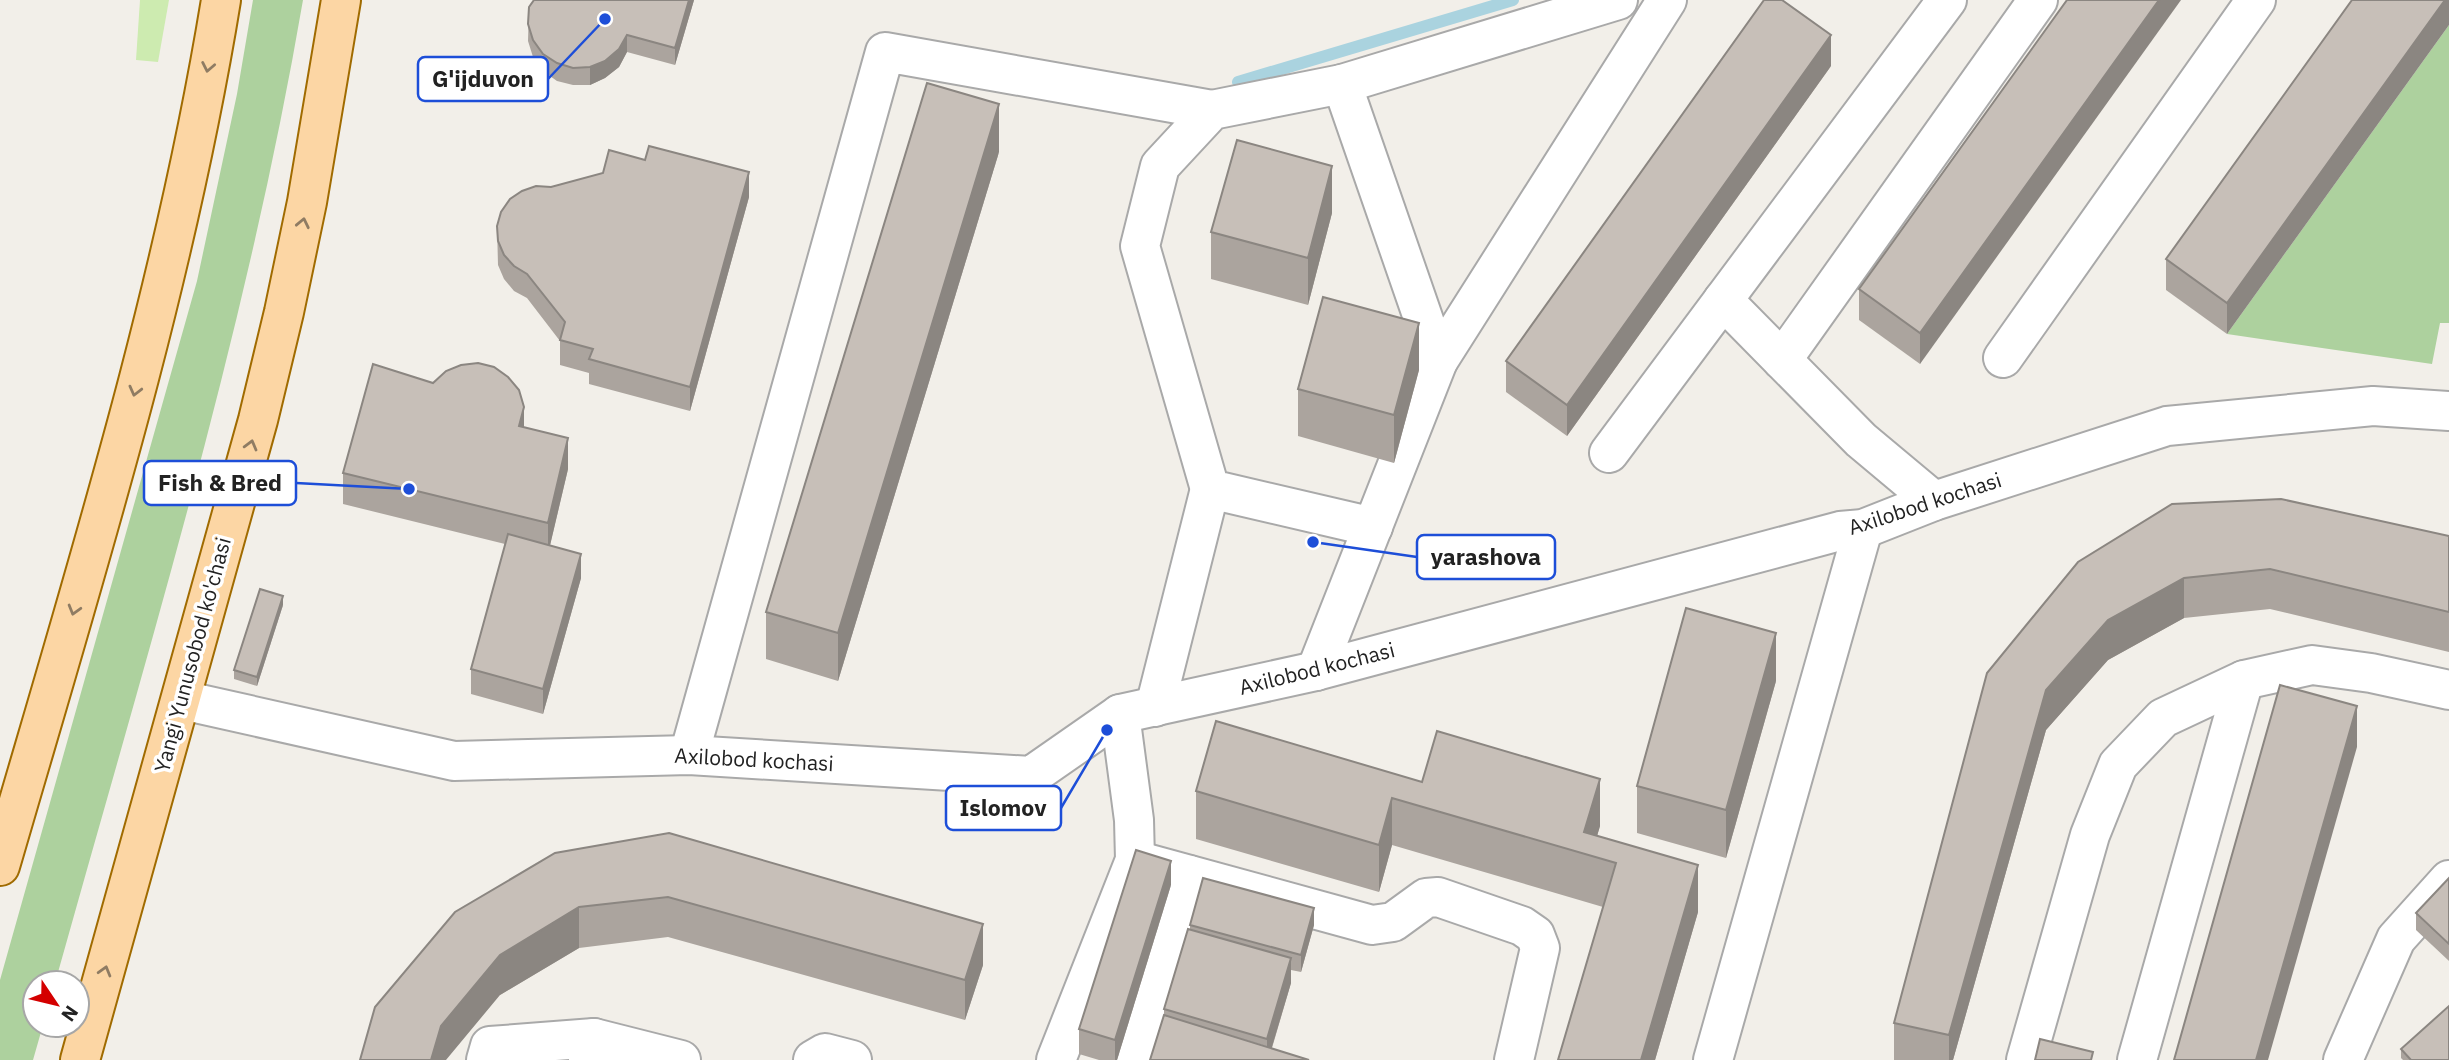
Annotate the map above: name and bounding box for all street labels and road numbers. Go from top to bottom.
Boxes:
street label: Axilobod kochasi [1844,465,2005,541]
street label: Yangi Yunusobod ko'chasi [147,534,237,775]
street label: Axilobod kochasi [1236,635,1398,701]
street label: Axilobod kochasi [674,741,834,777]

